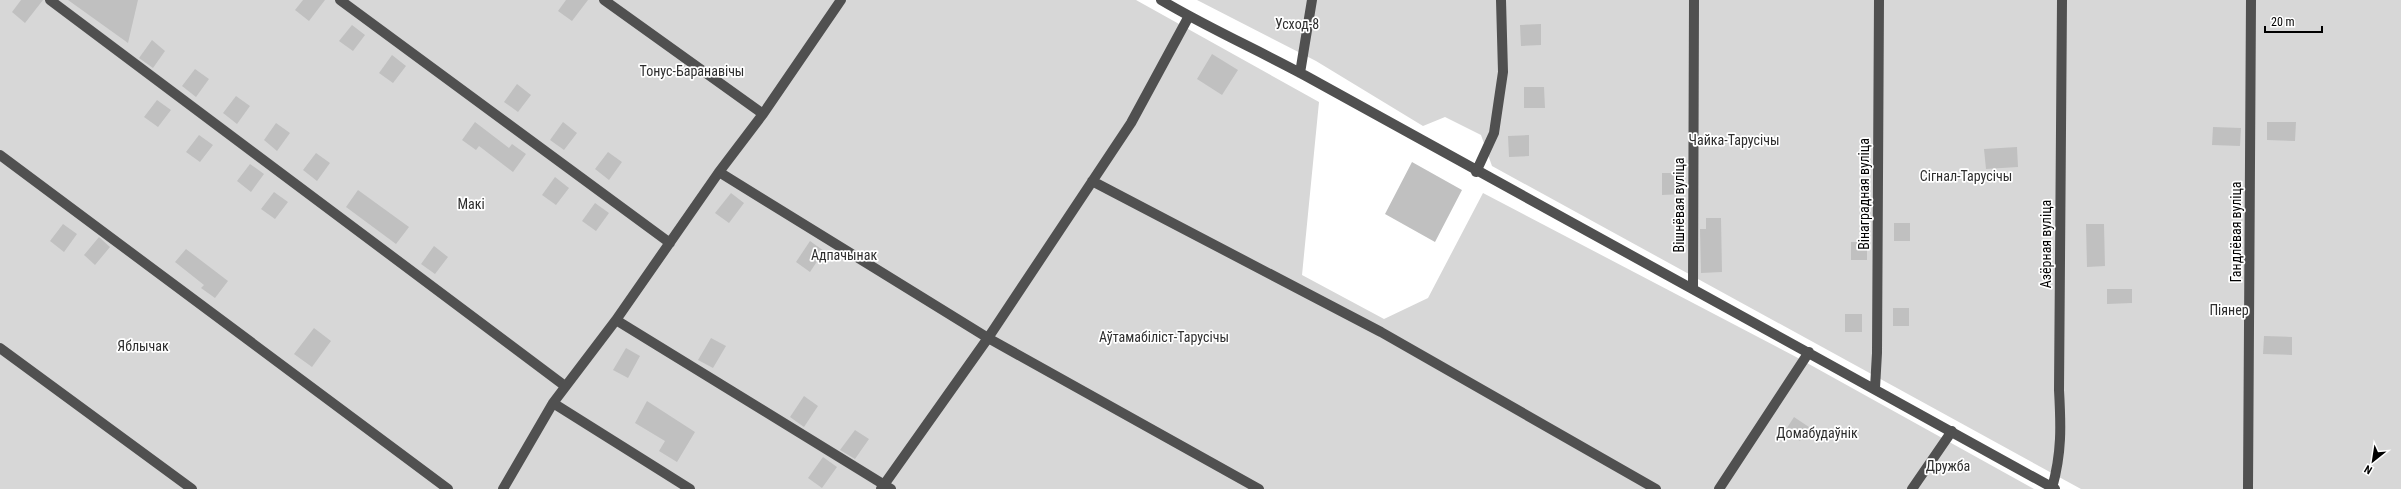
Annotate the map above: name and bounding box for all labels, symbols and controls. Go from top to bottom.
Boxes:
scale bar [2265,8,2322,34]
text: 20 m [2271,15,2295,29]
park label: Усход-8 [1275,16,1319,32]
park label: Тонус-Баранавічы [640,63,744,79]
park label: Чайка-Тарусічы [1689,132,1779,148]
street label: Вінаградная вуліца [1856,138,1872,250]
street label: Вішнёвая вуліца [1671,157,1687,253]
park label: Сігнал-Тарусічы [1920,168,2012,184]
street label: Гандлёвая вуліца [2228,181,2244,283]
park label: Макі [457,196,485,212]
street label: Азёрная вуліца [2038,200,2054,288]
park label: Адпачынак [811,247,877,263]
park label: Піянер [2209,302,2249,318]
park label: Аўтамабіліст-Тарусічы [1099,329,1229,345]
park label: Яблычак [117,338,169,354]
park label: Домабудаўнік [1776,425,1858,441]
north arrow [2353,441,2393,481]
park label: Дружба [1926,458,1970,474]
text: N [2362,462,2374,477]

